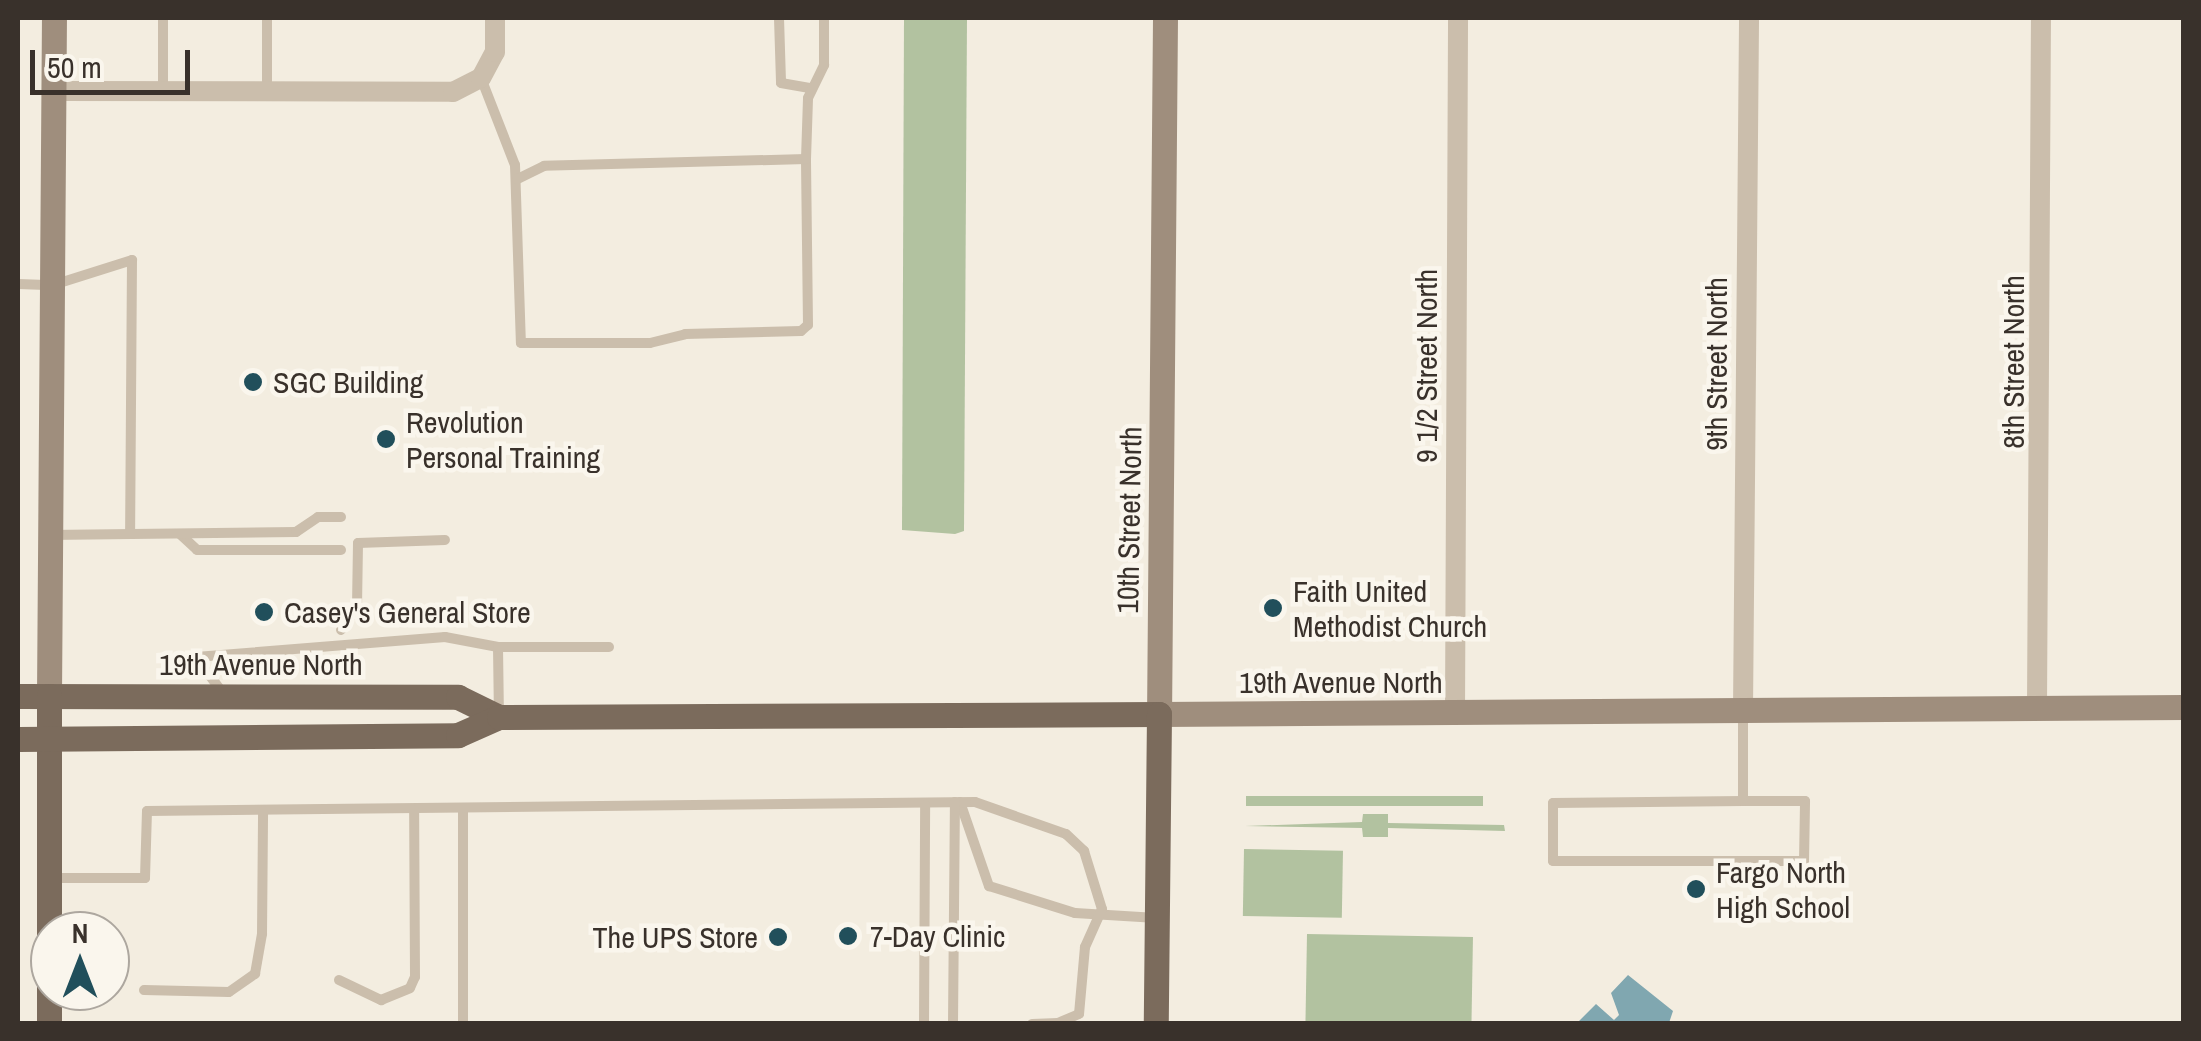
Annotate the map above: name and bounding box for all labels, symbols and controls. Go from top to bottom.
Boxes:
scale bar [35,30,195,92]
text: 50 m [47,47,102,87]
street label: 9 1/2 Street North [1408,269,1444,463]
street label: 8th Street North [1995,275,2031,449]
street label: 9th Street North [1698,277,1734,451]
place label: SGC Building [273,364,423,400]
marker: SGC Building [242,371,264,393]
place label: Revolution Personal Training [406,404,601,474]
street label: 10th Street North [1109,426,1149,614]
marker: Revolution Personal Training [375,428,397,450]
place label: Faith United Methodist Church [1293,573,1487,644]
place label: Casey's General Store [284,594,531,630]
marker: Faith United Methodist Church [1262,597,1284,619]
marker: Casey's General Store [253,601,275,623]
street label: 19th Avenue North [159,646,363,682]
street label: 19th Avenue North [1239,664,1443,700]
place label: Fargo North High School [1716,854,1850,924]
marker: Fargo North High School [1685,878,1707,900]
north arrow [30,911,130,1011]
text: N [72,914,88,952]
place label: 7-Day Clinic [870,918,1005,954]
place label: The UPS Store [593,919,758,955]
marker: 7-Day Clinic [835,923,861,949]
marker: The UPS Store [767,926,789,948]

